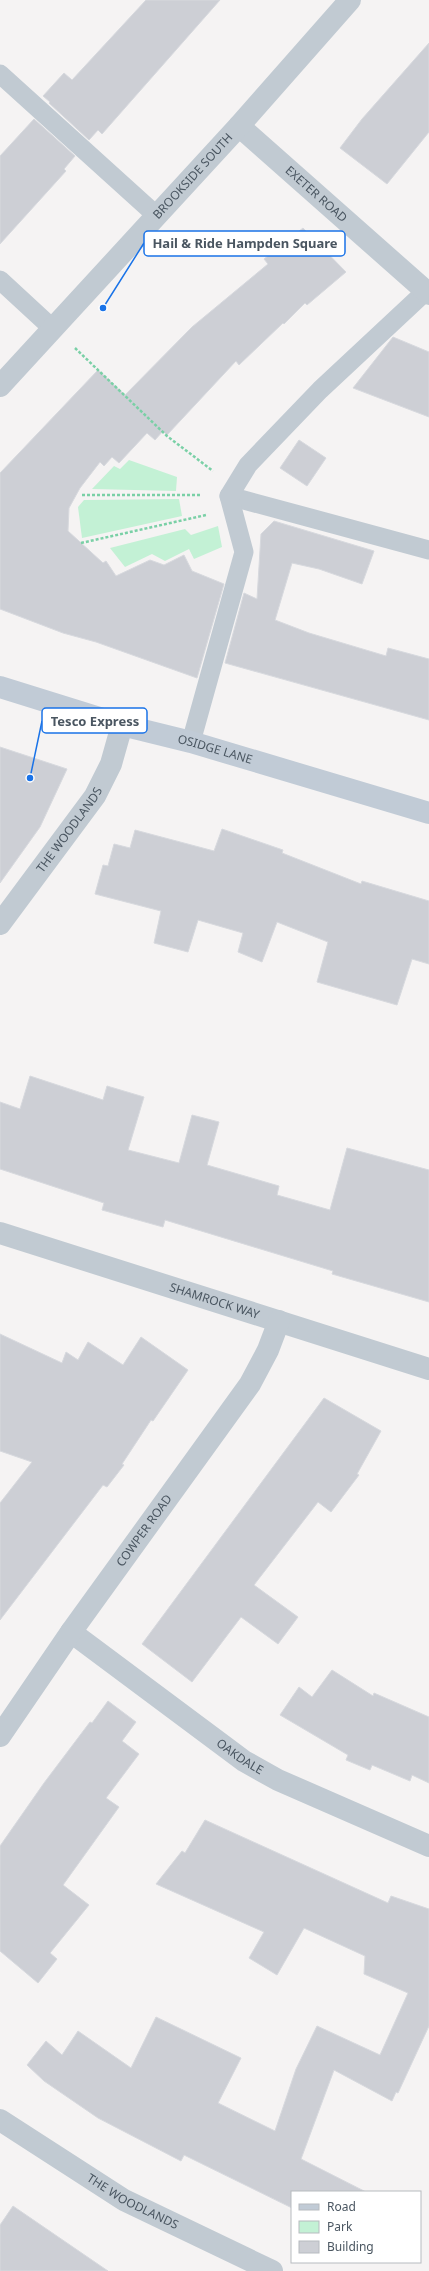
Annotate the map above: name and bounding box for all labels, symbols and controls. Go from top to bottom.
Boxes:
street label: BROOKSIDE SOUTH [149,129,236,222]
street label: EXETER ROAD [282,162,351,226]
callout: Hail & Ride Hampden Square [144,231,345,256]
text: Hail & Ride Hampden Square [152,234,338,252]
callout: Tesco Express [42,708,147,733]
text: Tesco Express [51,712,139,730]
street label: OSIDGE LANE [176,730,255,768]
street label: THE WOODLANDS [32,784,106,876]
street label: SHAMROCK WAY [167,1278,262,1323]
street label: COWPER ROAD [112,1491,176,1570]
street label: OAKDALE [213,1734,267,1778]
street label: THE WOODLANDS [84,2169,182,2233]
legend [291,2191,421,2263]
text: Road [327,2198,356,2215]
text: Park [327,2218,353,2235]
text: Building [327,2238,374,2255]

